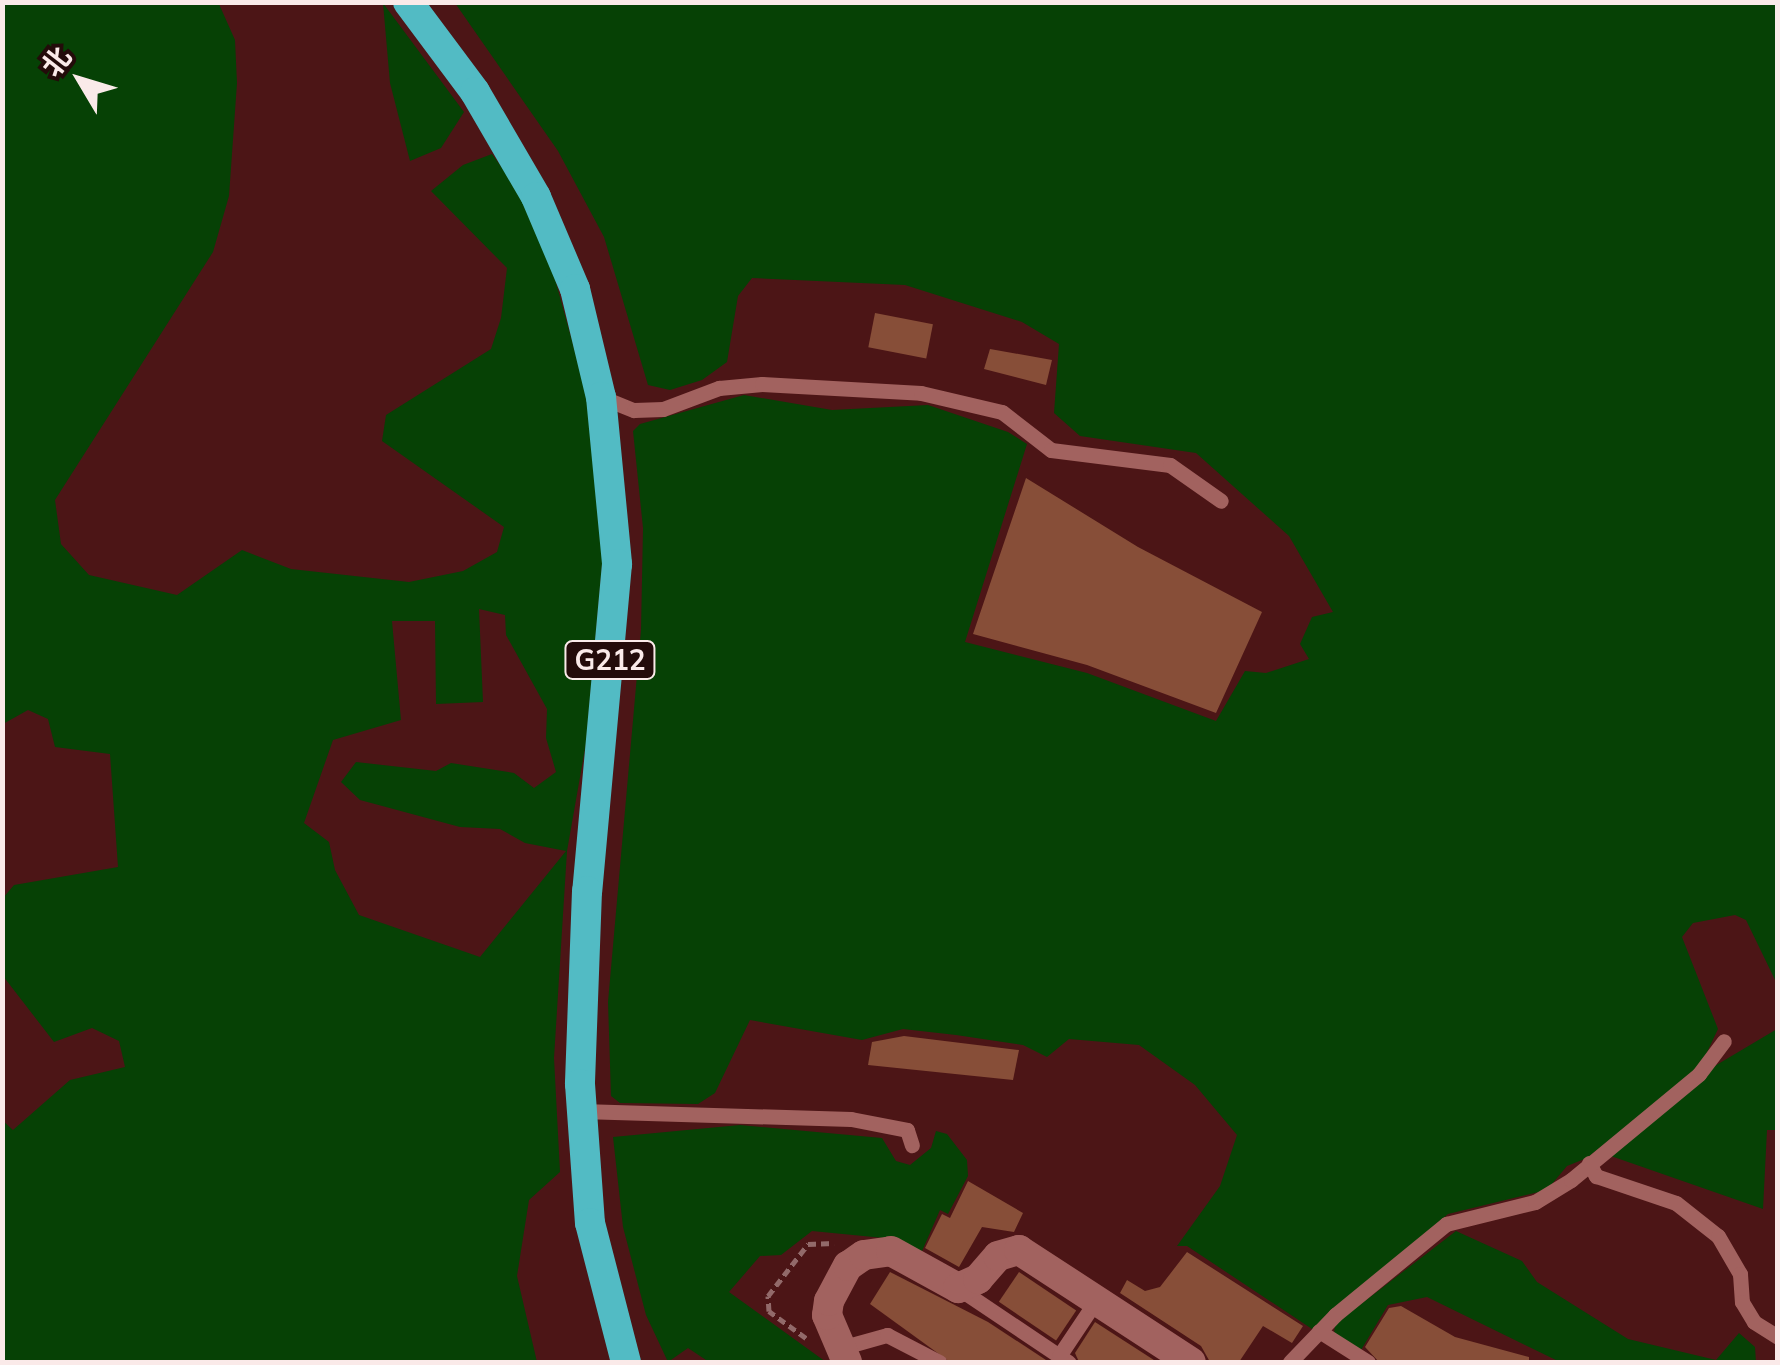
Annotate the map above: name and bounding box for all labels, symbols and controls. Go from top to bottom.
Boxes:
north arrow [30,30,130,130]
text: 北 [34,39,78,83]
road number: G212 [562,637,658,683]

